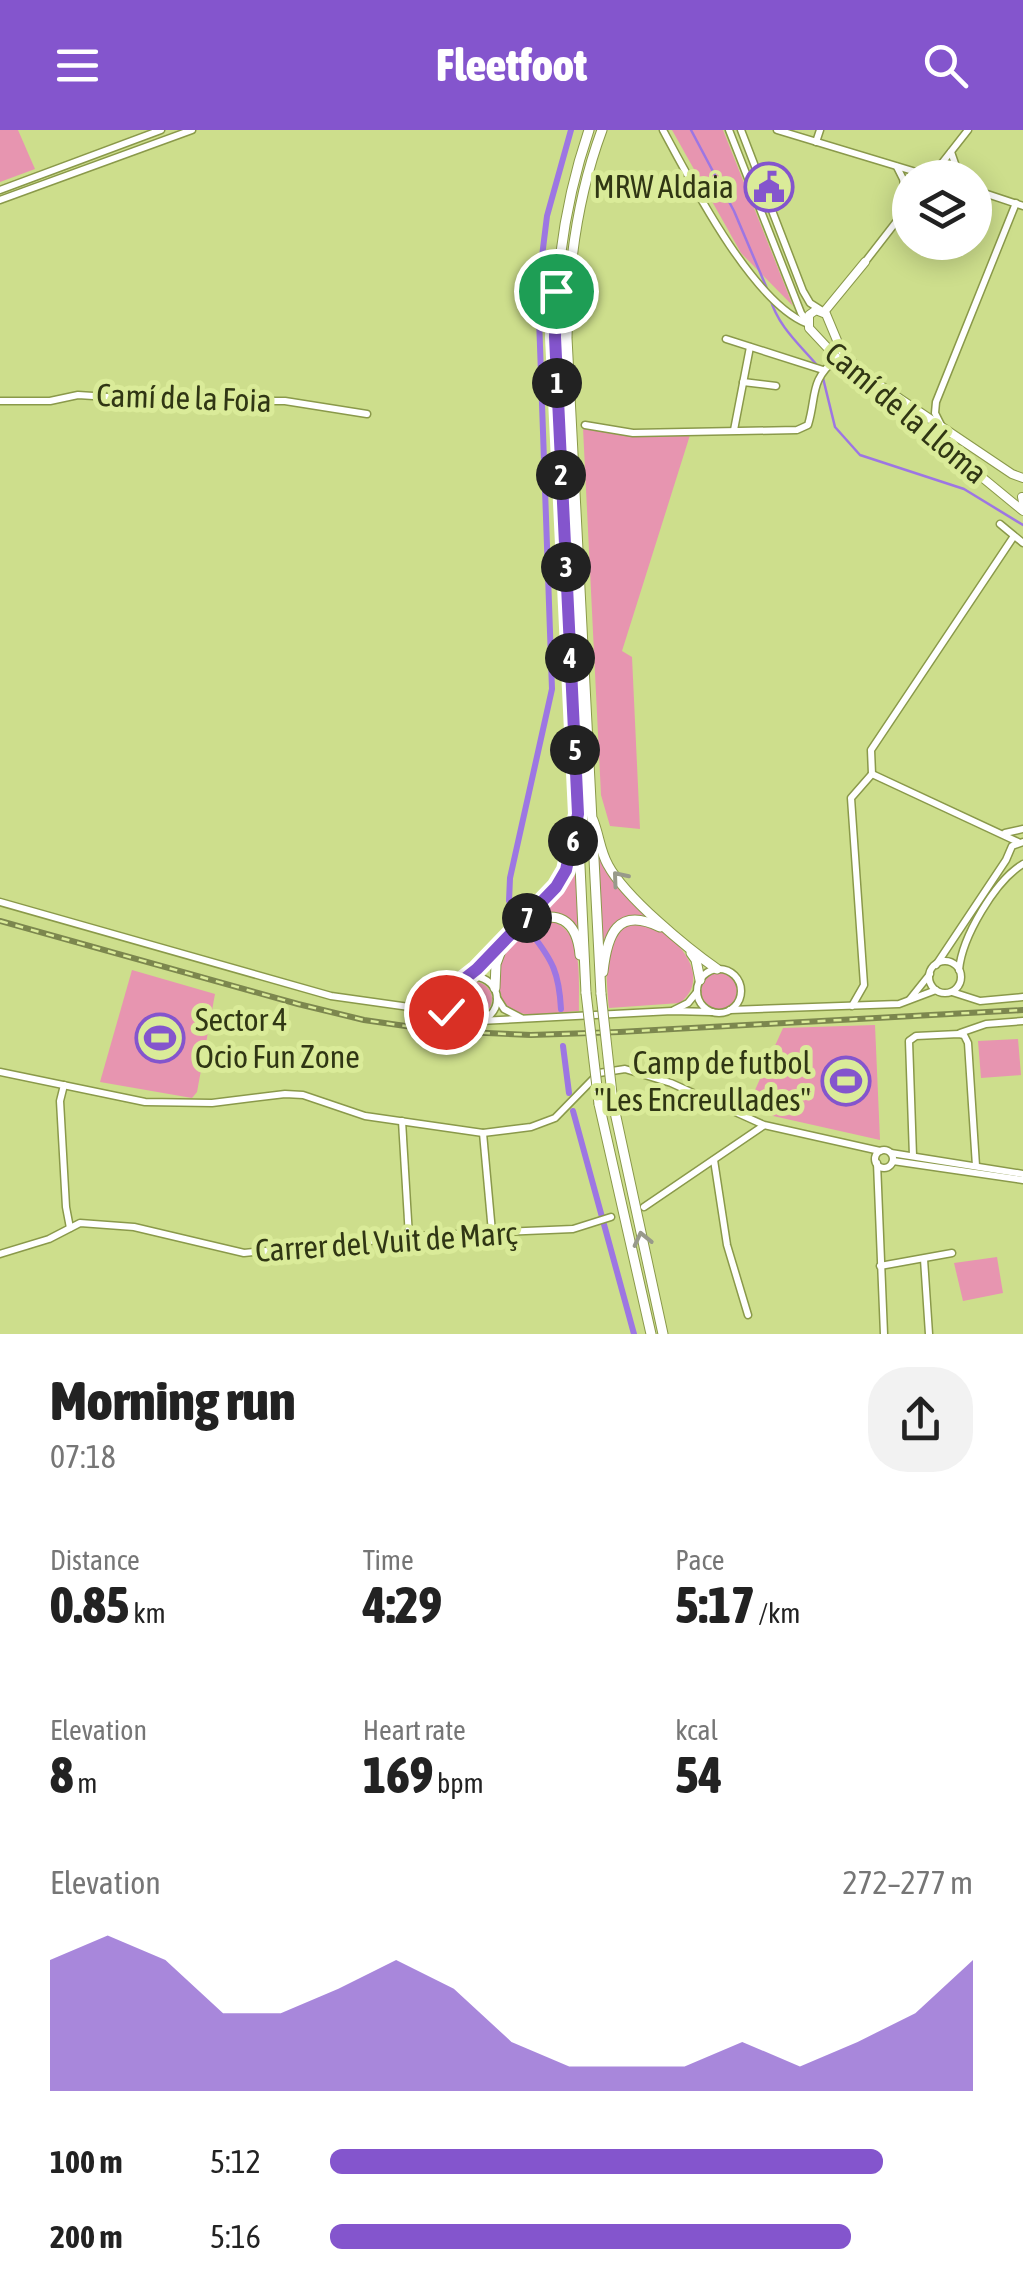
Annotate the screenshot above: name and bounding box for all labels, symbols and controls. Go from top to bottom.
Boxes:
icon: menu [50,38,105,93]
icon: search [918,38,973,93]
text: Fleetfoot [436,39,587,91]
map controls [892,160,992,260]
button: layers [892,160,992,260]
public building icon: MRW Aldaia [743,161,795,213]
place label: MRW Aldaia [593,168,734,205]
pin [514,249,599,334]
icon: arrive [529,264,584,319]
street label: Camí de la Lloma [818,334,995,491]
pin: 1 [532,358,582,408]
text: 1 [550,367,564,399]
street label: Camí de la Foia [96,376,272,419]
pin: 2 [536,450,586,500]
text: 2 [554,459,568,491]
pin: 3 [541,542,591,592]
text: 3 [559,551,573,583]
pin: 4 [545,633,595,683]
text: 4 [563,642,577,674]
pin: 5 [550,725,600,775]
text: 5 [568,734,582,766]
pin: 6 [548,816,598,866]
text: 6 [566,825,580,857]
one-way arrow [613,872,631,890]
pin: 7 [502,893,552,943]
text: 7 [520,902,534,934]
pin [404,970,489,1055]
icon: check [419,985,474,1040]
place label: Sector 4 Ocio Fun Zone [195,1001,360,1075]
sports icon: Sector 4 Ocio Fun Zone [134,1012,186,1064]
place label: Camp de futbol "Les Encreullades" [594,1044,812,1118]
sports icon: Camp de futbol "Les Encreullades" [820,1055,872,1107]
street label: Carrer del Vuit de Març [254,1214,518,1269]
one-way arrow [633,1231,654,1248]
button: share [868,1367,973,1472]
text: Morning run [50,1369,296,1432]
text: 07:18 [50,1438,116,1475]
text: Distance [50,1544,140,1576]
text: Time [363,1544,414,1576]
text: Pace [675,1544,725,1576]
text: 0.85 [50,1576,129,1634]
text: 4:29 [363,1576,442,1634]
text: 5:17 [675,1576,755,1634]
text: km [129,1597,166,1629]
text: /km [755,1597,801,1629]
text: Elevation [50,1714,147,1746]
text: Heart rate [363,1714,466,1746]
text: kcal [675,1714,718,1746]
text: 8 [50,1746,74,1804]
text: 169 [363,1746,433,1804]
text: 54 [675,1746,722,1804]
text: m [74,1767,98,1799]
text: bpm [433,1767,484,1799]
text: Elevation [50,1864,161,1901]
text: 272–277 m [843,1864,973,1901]
text: 100 m [50,2143,123,2180]
text: 5:12 [210,2143,261,2180]
text: 200 m [50,2218,123,2255]
text: 5:16 [210,2218,261,2255]

